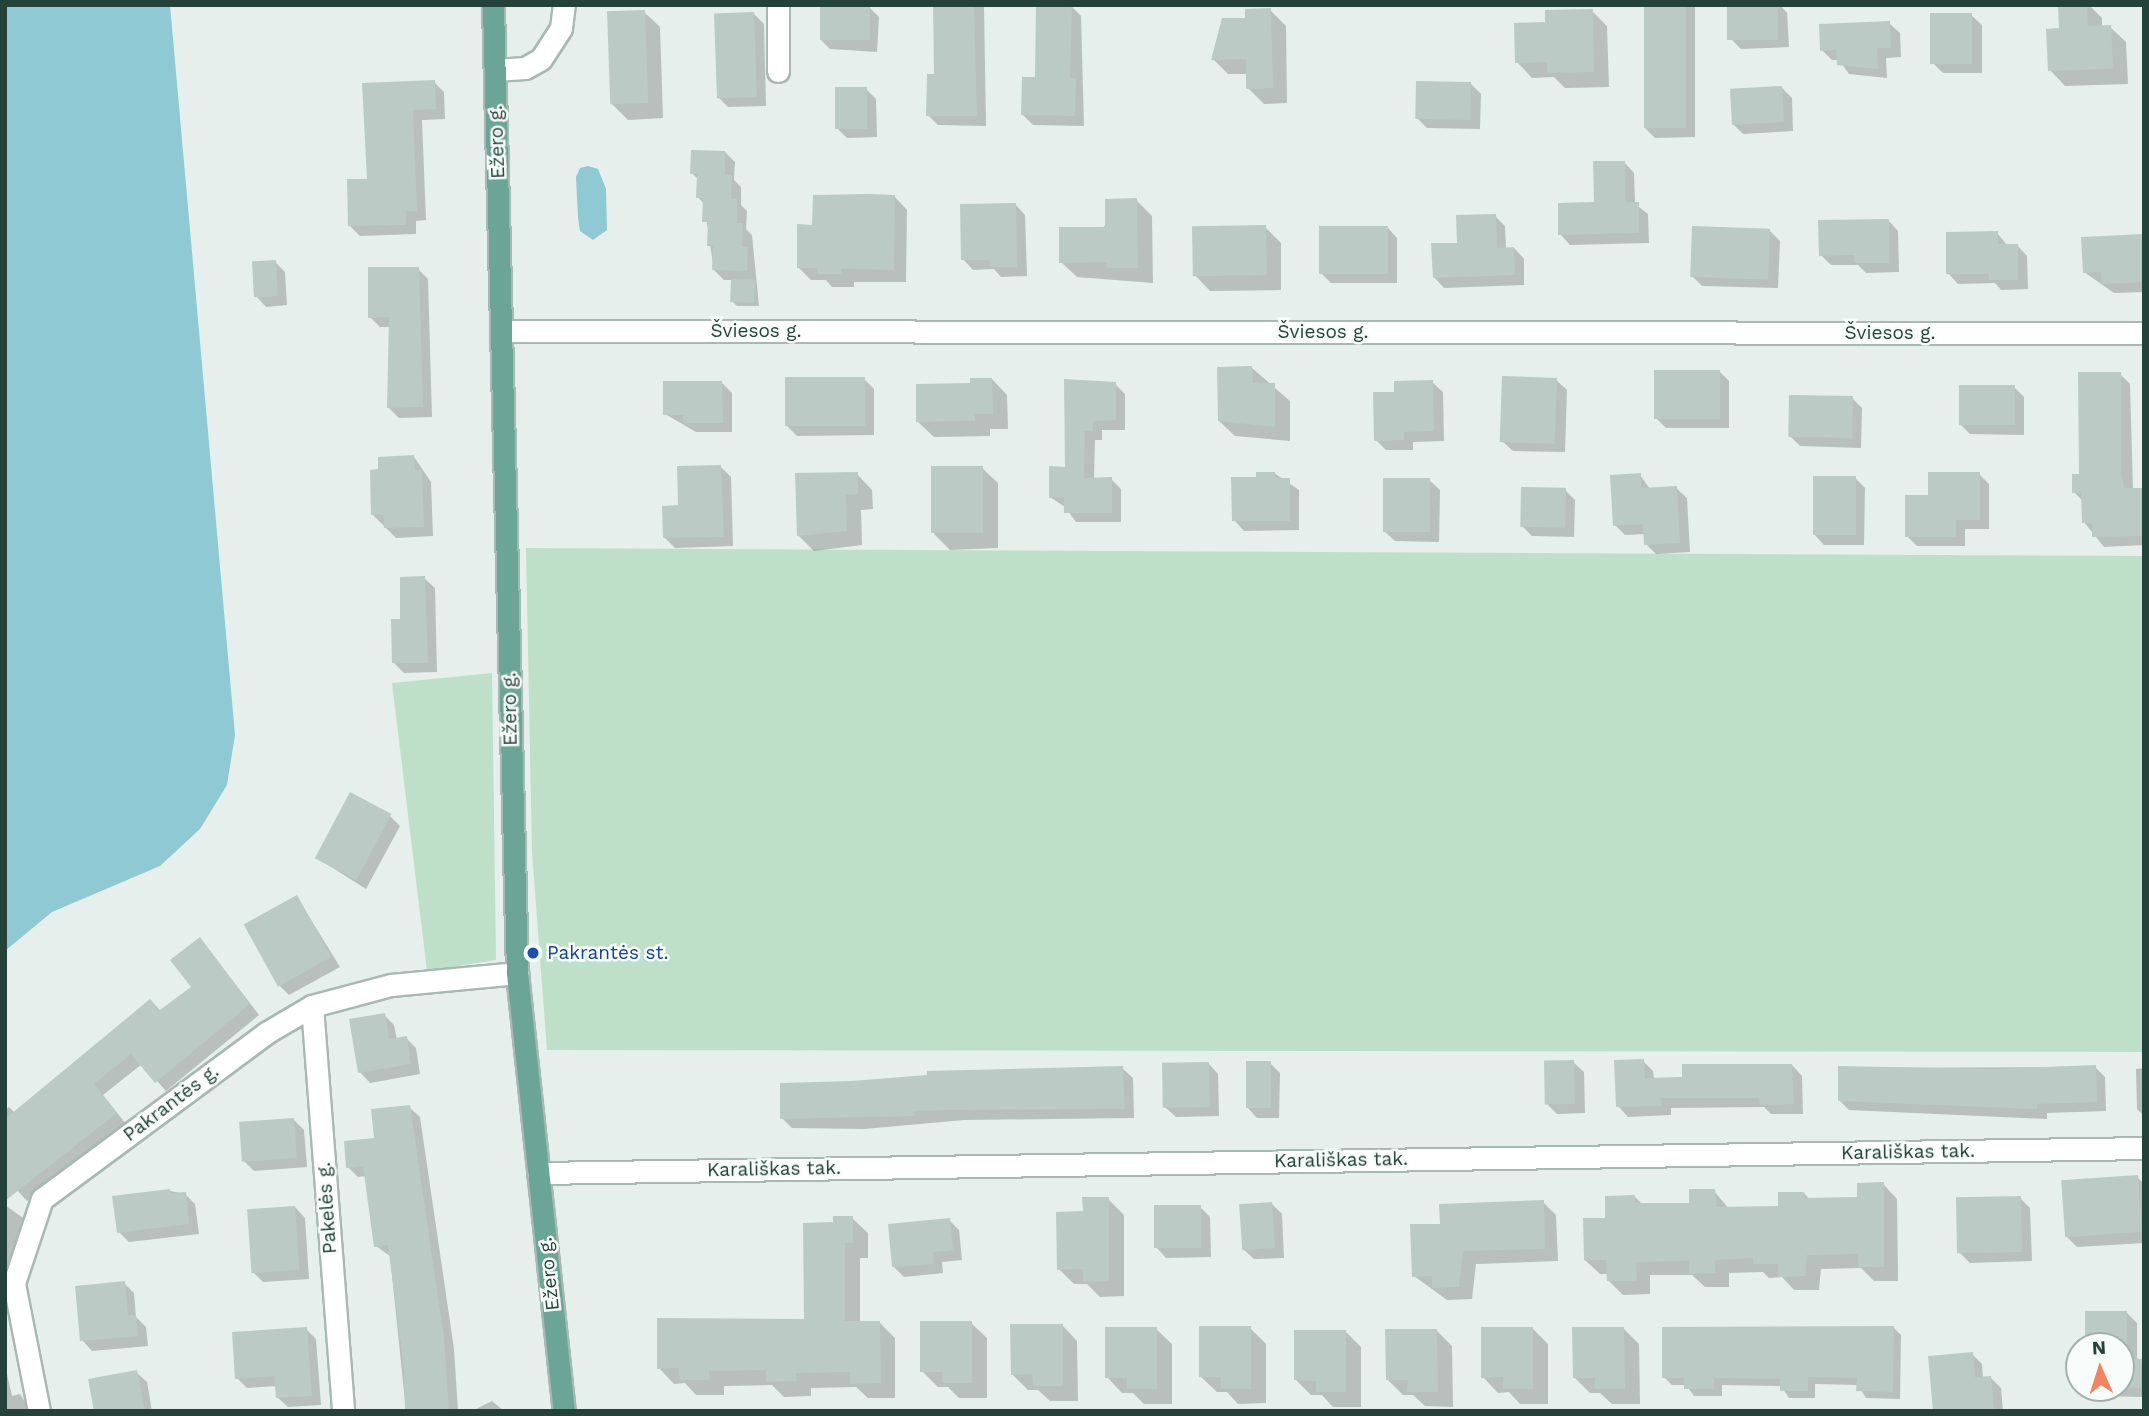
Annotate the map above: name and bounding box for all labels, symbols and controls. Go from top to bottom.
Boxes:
street label: Ežero g. [484,105,510,179]
street label: Šviesos g. [710,320,802,342]
street label: Šviesos g. [1277,321,1369,343]
street label: Šviesos g. [1844,322,1936,344]
street label: Ežero g. [498,672,522,746]
place label: Pakrantės st. [547,942,668,964]
marker: Pakrantės st. [525,945,541,961]
street label: Pakrantės g. [119,1060,223,1146]
street label: Karališkas tak. [1841,1139,1975,1165]
street label: Karališkas tak. [1274,1147,1408,1173]
street label: Karališkas tak. [707,1156,841,1182]
street label: Pakelės g. [312,1161,342,1255]
street label: Ežero g. [534,1236,564,1312]
north arrow [2065,1332,2135,1402]
text: N [2091,1336,2107,1359]

